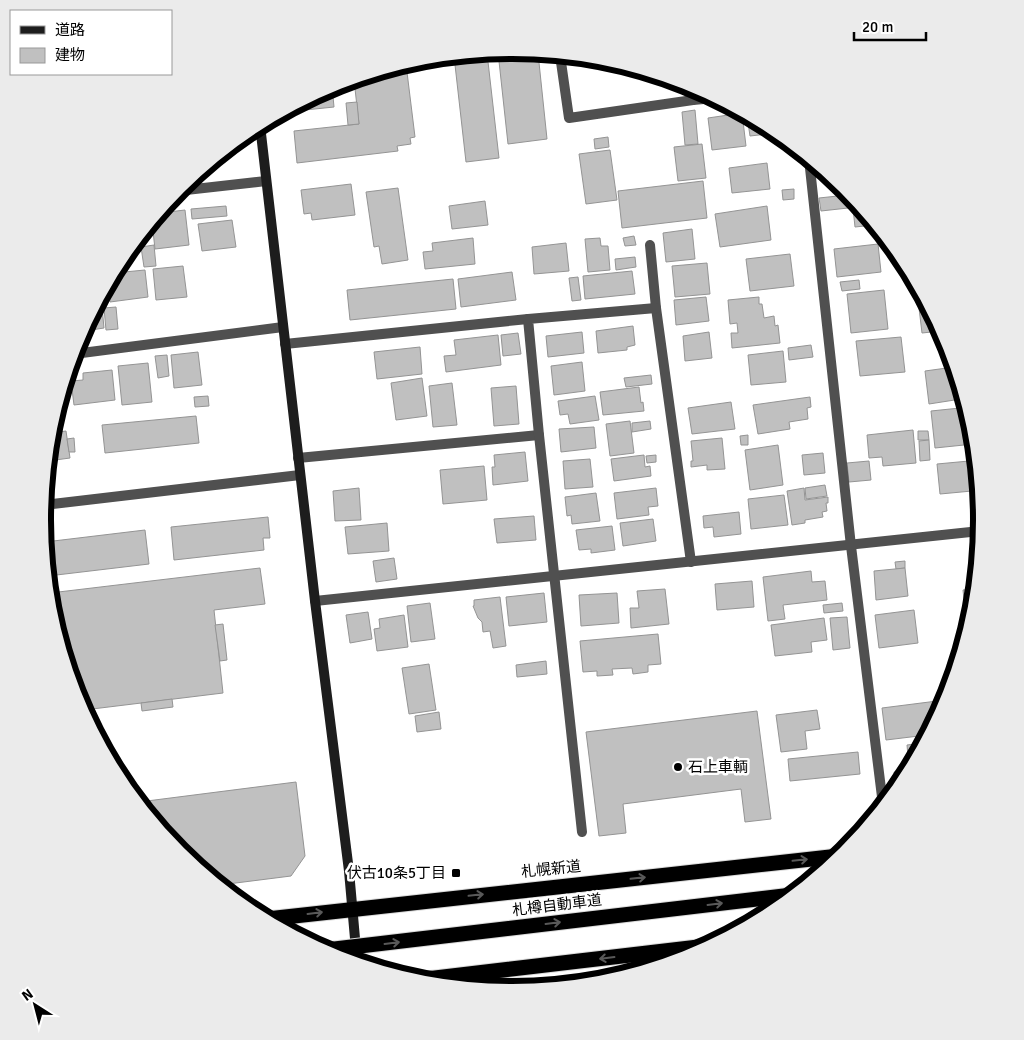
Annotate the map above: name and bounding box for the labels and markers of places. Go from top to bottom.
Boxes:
place label: 石上車輌 [688,758,748,776]
marker: 石上車輌 [672,761,684,773]
place label: 伏古10条5丁目 [347,864,446,882]
marker: 伏古10条5丁目 [450,867,462,879]

